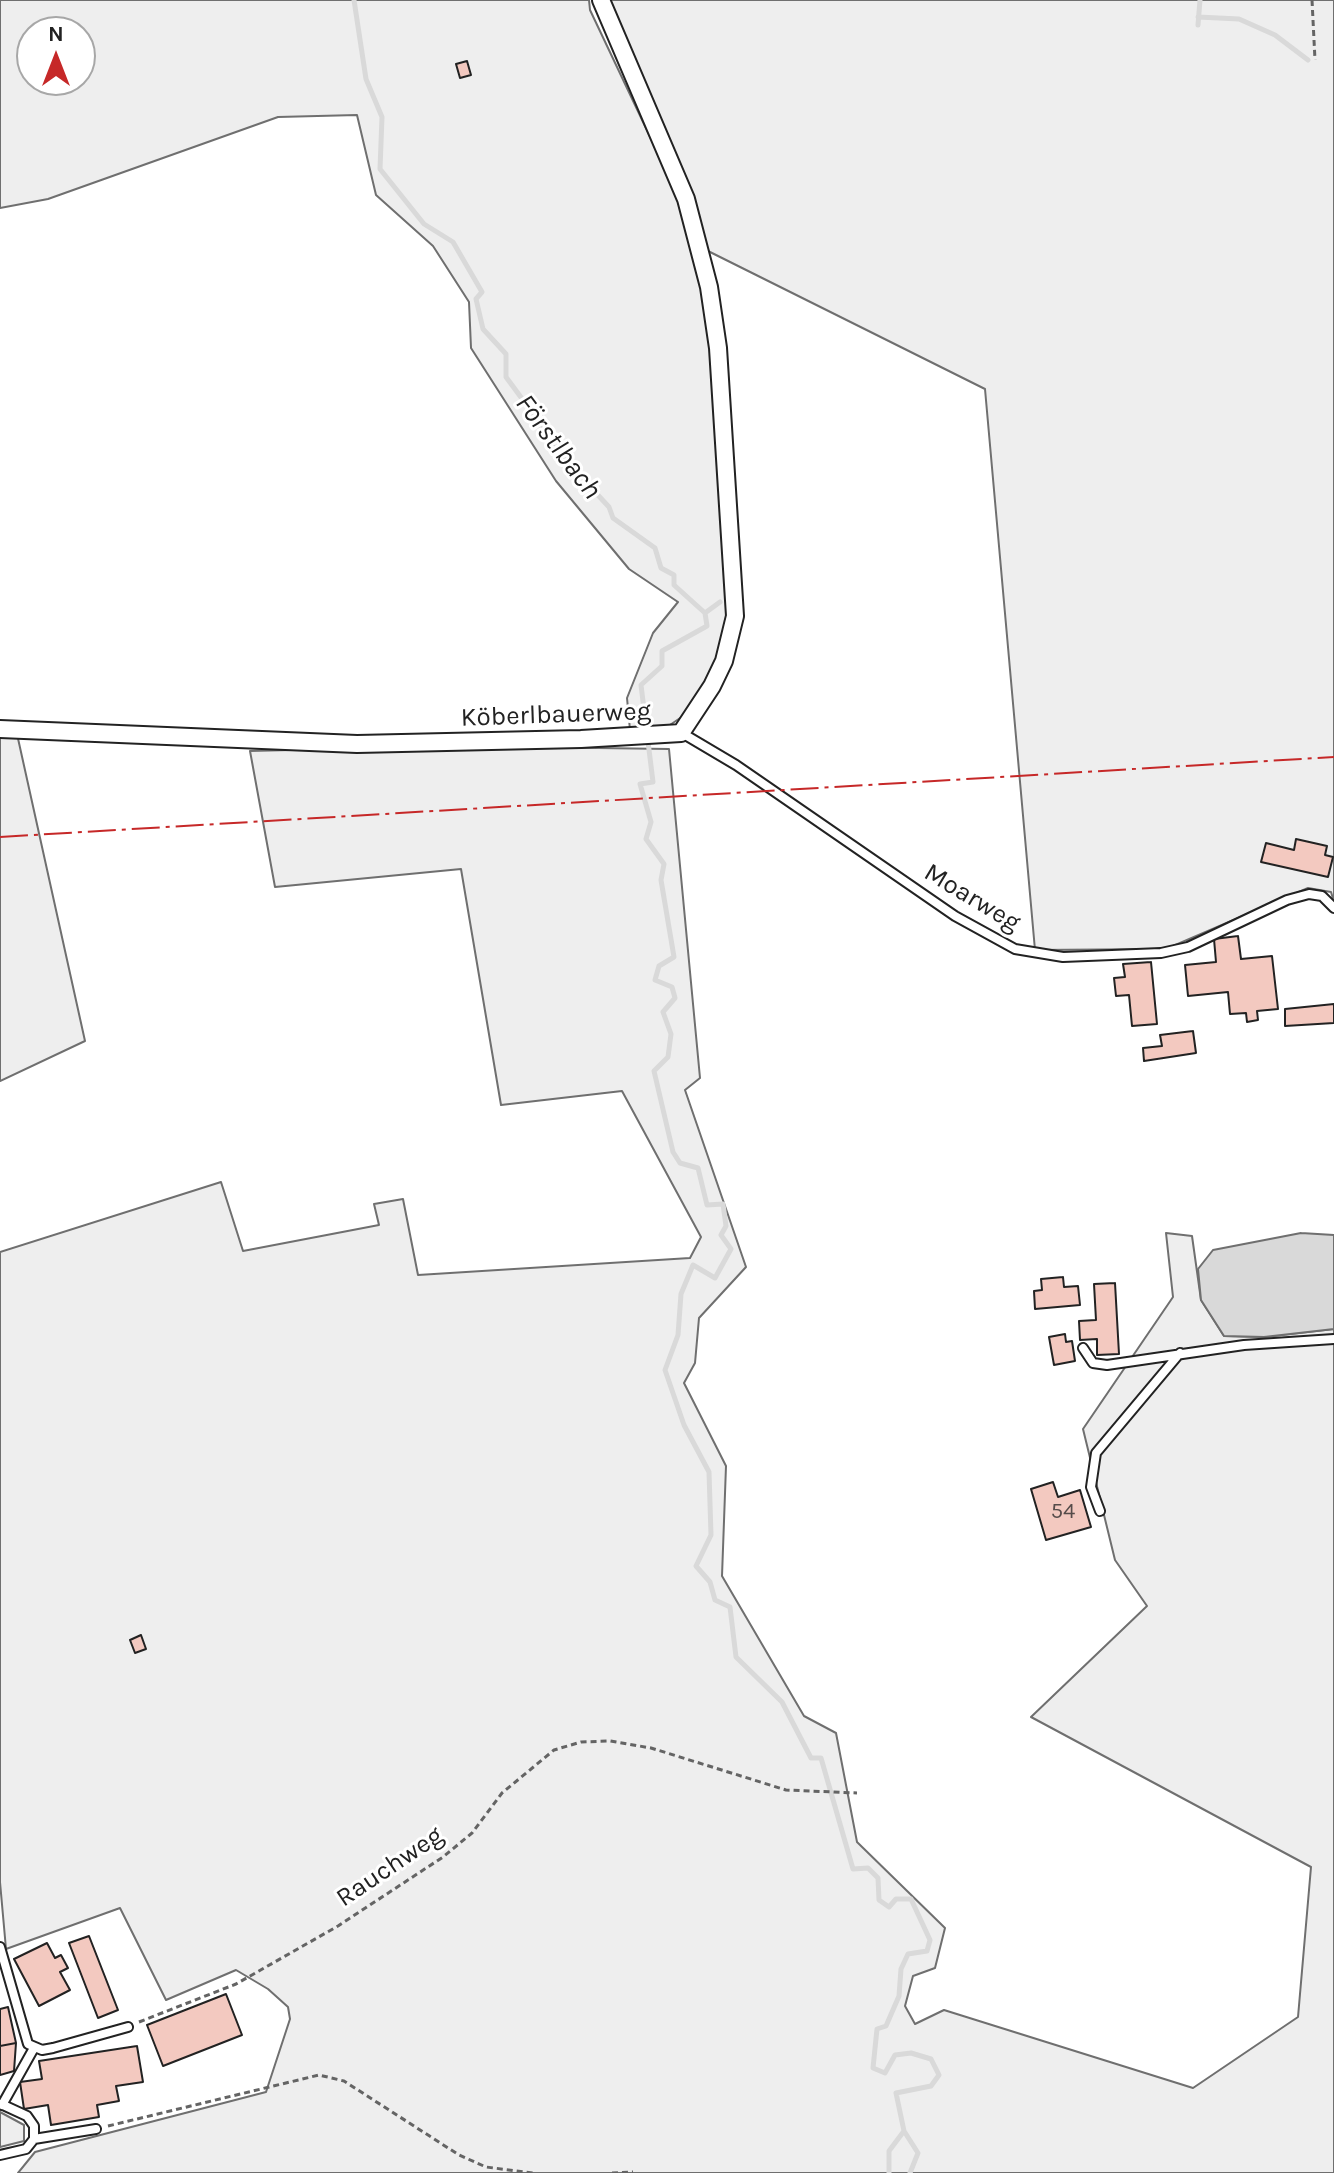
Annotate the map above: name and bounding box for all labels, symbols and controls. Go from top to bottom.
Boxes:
north arrow [16,16,96,96]
text: N [48,21,64,47]
water label: Förstlbach [508,388,608,506]
street label: Köberlbauerweg [460,696,652,734]
street label: Moarweg [918,857,1026,939]
house number: 54 [1051,1499,1075,1525]
street label: Rauchweg [331,1820,449,1914]

